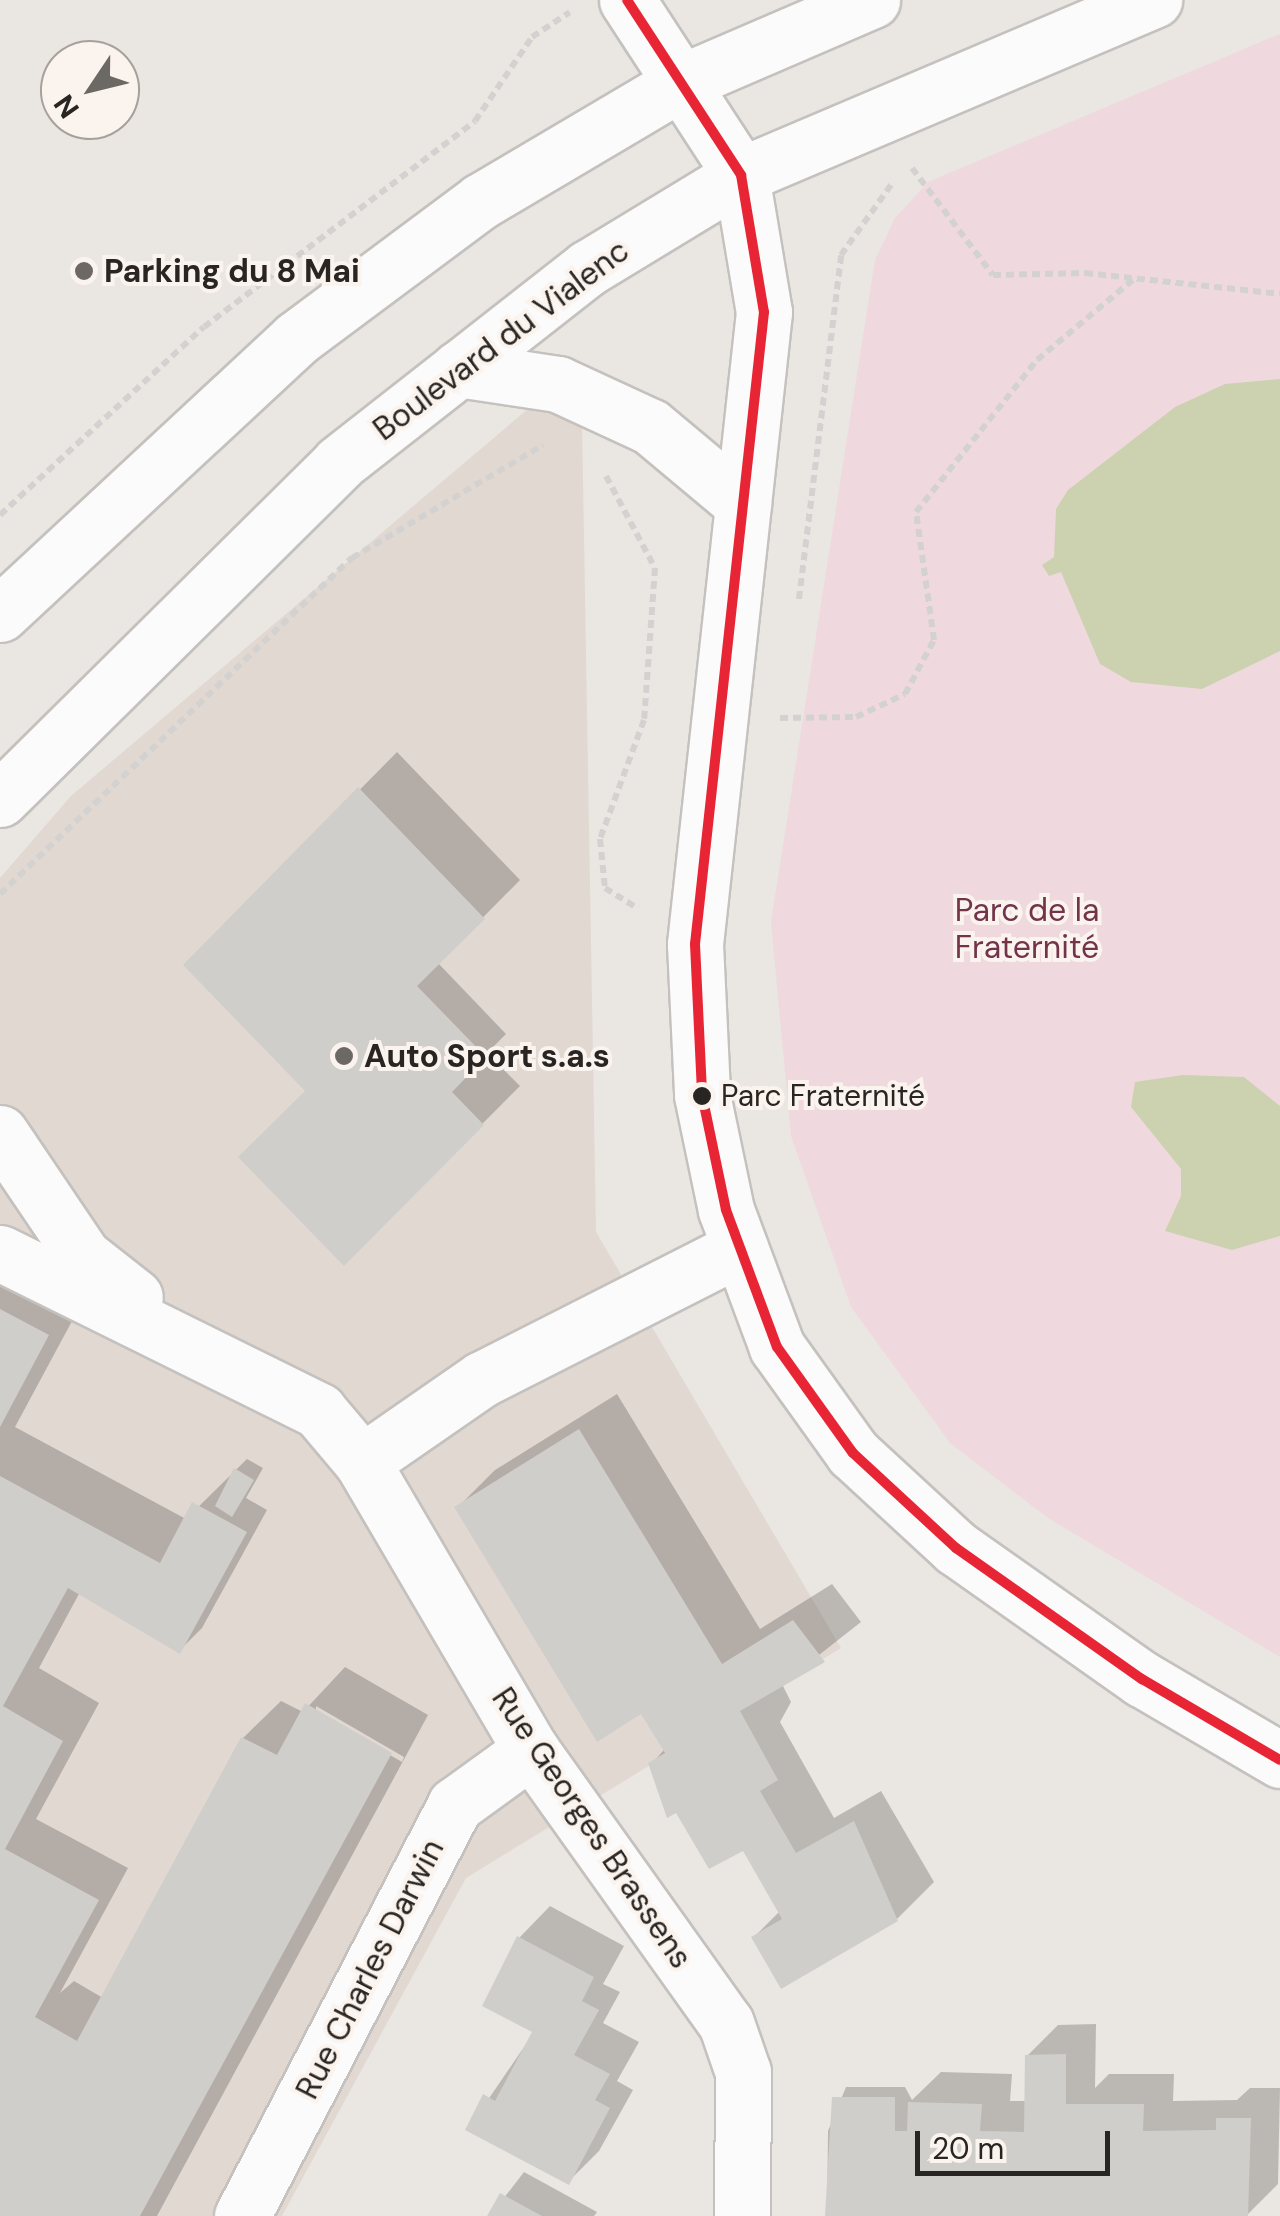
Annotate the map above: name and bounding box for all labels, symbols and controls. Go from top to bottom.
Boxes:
north arrow [40,40,140,140]
text: N [46,87,88,125]
street label: Boulevard du Vialenc [366,231,636,449]
place label: Parking du 8 Mai [104,252,360,290]
marker: Parking du 8 Mai [73,260,95,282]
park label: Parc de la Fraternité [955,892,1099,967]
place label: Auto Sport s.a.s [364,1037,610,1075]
marker: Auto Sport s.a.s [333,1045,355,1067]
place label: Parc Fraternité [721,1078,925,1114]
marker: Parc Fraternité [692,1086,712,1106]
street label: Rue Georges Brassens [484,1680,700,1976]
street label: Rue Charles Darwin [288,1833,452,2105]
scale bar [920,2111,1115,2173]
text: 20 m [932,2129,1004,2168]

